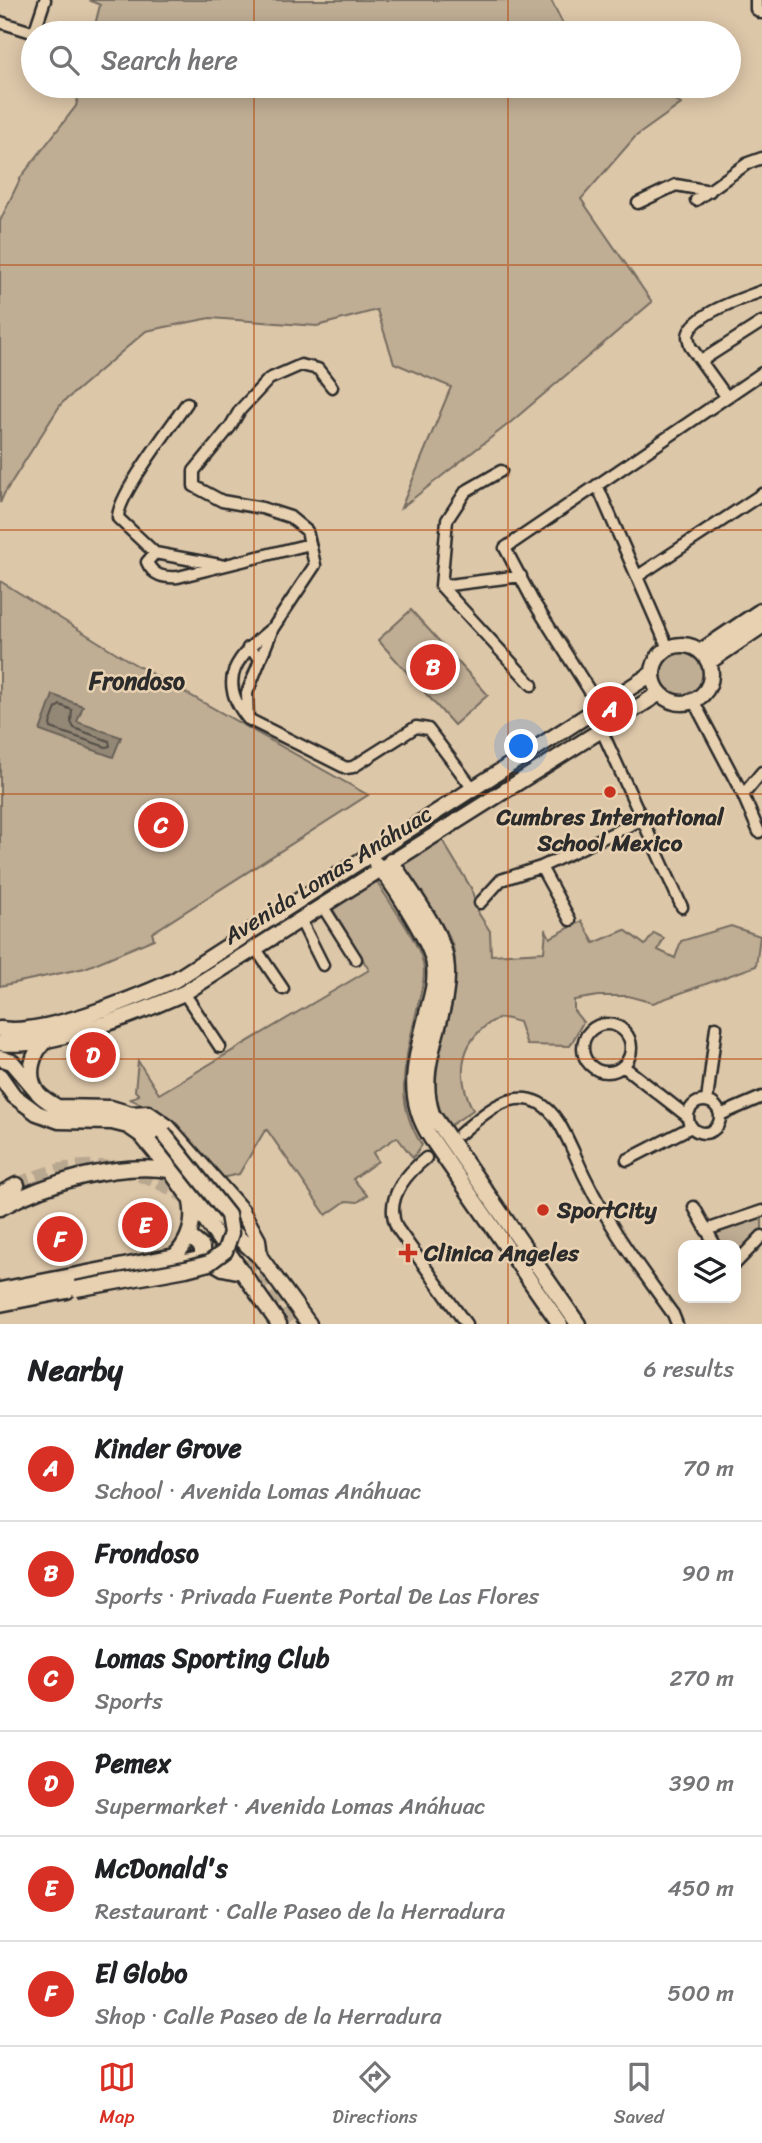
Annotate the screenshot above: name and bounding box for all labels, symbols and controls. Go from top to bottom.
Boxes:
search box [21,21,741,98]
text: Search here [101,37,238,83]
icon: search [45,41,83,79]
pin: B [410,641,456,693]
district label: Frondoso [88,660,185,702]
pin: A [587,683,633,735]
your location [504,729,538,763]
marker: Cumbres International School Mexico [602,784,618,800]
street label: Avenida Lomas Anáhuac [214,794,441,957]
place label: Cumbres International School Mexico [495,797,725,864]
pin: C [138,799,184,851]
pin: D [70,1029,116,1081]
place label: SportCity [556,1190,658,1231]
pin: E [122,1199,168,1251]
marker: SportCity [535,1202,551,1218]
pin: F [37,1213,83,1265]
place label: Clinica Angeles [423,1233,580,1274]
map controls [678,1240,741,1303]
button: layers [678,1240,741,1303]
marker: Clinica Angeles [398,1243,418,1263]
text: Nearby [28,1343,123,1397]
text: 6 results [644,1349,734,1390]
text: Kinder Grove [95,1425,242,1471]
text: A [43,1448,59,1489]
text: 70 m [683,1448,734,1489]
text: School · Avenida Lomas Anáhuac [95,1471,422,1512]
text: Frondoso [95,1530,199,1576]
text: B [44,1553,58,1594]
text: 90 m [682,1553,734,1594]
text: Sports · Privada Fuente Portal De Las Flores [95,1576,539,1617]
text: Lomas Sporting Club [95,1635,330,1681]
text: C [44,1658,58,1699]
text: 270 m [669,1658,734,1699]
text: Sports [95,1681,163,1722]
text: Pemex [95,1740,171,1786]
text: D [44,1763,58,1804]
text: 390 m [669,1763,734,1804]
text: Supermarket · Avenida Lomas Anáhuac [95,1786,486,1827]
text: McDonald's [95,1845,228,1891]
text: E [45,1868,57,1909]
text: 450 m [667,1868,734,1909]
text: Restaurant · Calle Paseo de la Herradura [95,1891,505,1932]
text: El Globo [95,1950,188,1996]
text: F [45,1973,57,2014]
text: 500 m [667,1973,734,2014]
text: Shop · Calle Paseo de la Herradura [95,1996,441,2037]
tab: Map [98,2058,136,2133]
tab: Directions [332,2058,418,2133]
tab: Saved [614,2058,664,2133]

